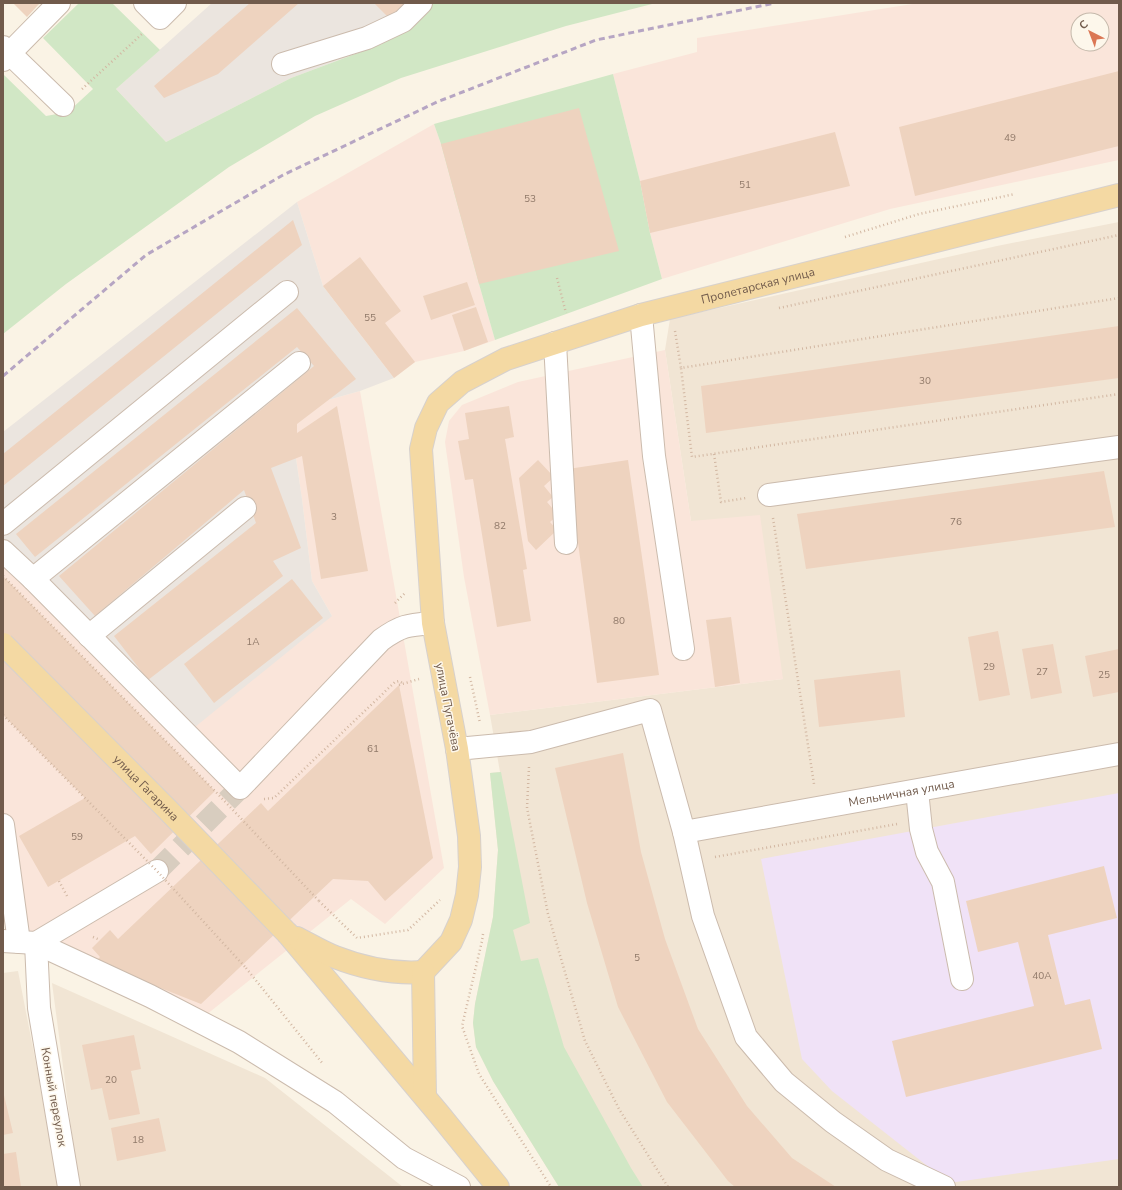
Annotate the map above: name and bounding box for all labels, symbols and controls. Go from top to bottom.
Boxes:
north arrow [1070,12,1110,52]
text: С [1076,17,1092,33]
house number: 49 [1004,131,1016,145]
house number: 51 [739,178,751,192]
house number: 53 [524,192,536,206]
street label: Пролетарская улица [699,264,816,308]
house number: 55 [364,311,376,325]
house number: 30 [919,374,931,388]
house number: 3 [331,510,337,524]
house number: 76 [950,515,962,529]
house number: 82 [494,519,506,533]
house number: 80 [613,614,625,628]
house number: 1А [246,635,260,649]
house number: 29 [983,660,995,674]
street label: улица Пугачёва [432,661,464,753]
house number: 27 [1036,665,1048,679]
house number: 25 [1098,668,1110,682]
house number: 61 [367,742,379,756]
street label: улица Гагарина [110,751,182,825]
street label: Мельничная улица [847,776,956,810]
house number: 59 [71,830,83,844]
house number: 5 [634,951,640,965]
house number: 40А [1032,969,1052,983]
street label: Конный переулок [37,1046,71,1148]
house number: 20 [105,1073,117,1087]
house number: 18 [132,1133,144,1147]

